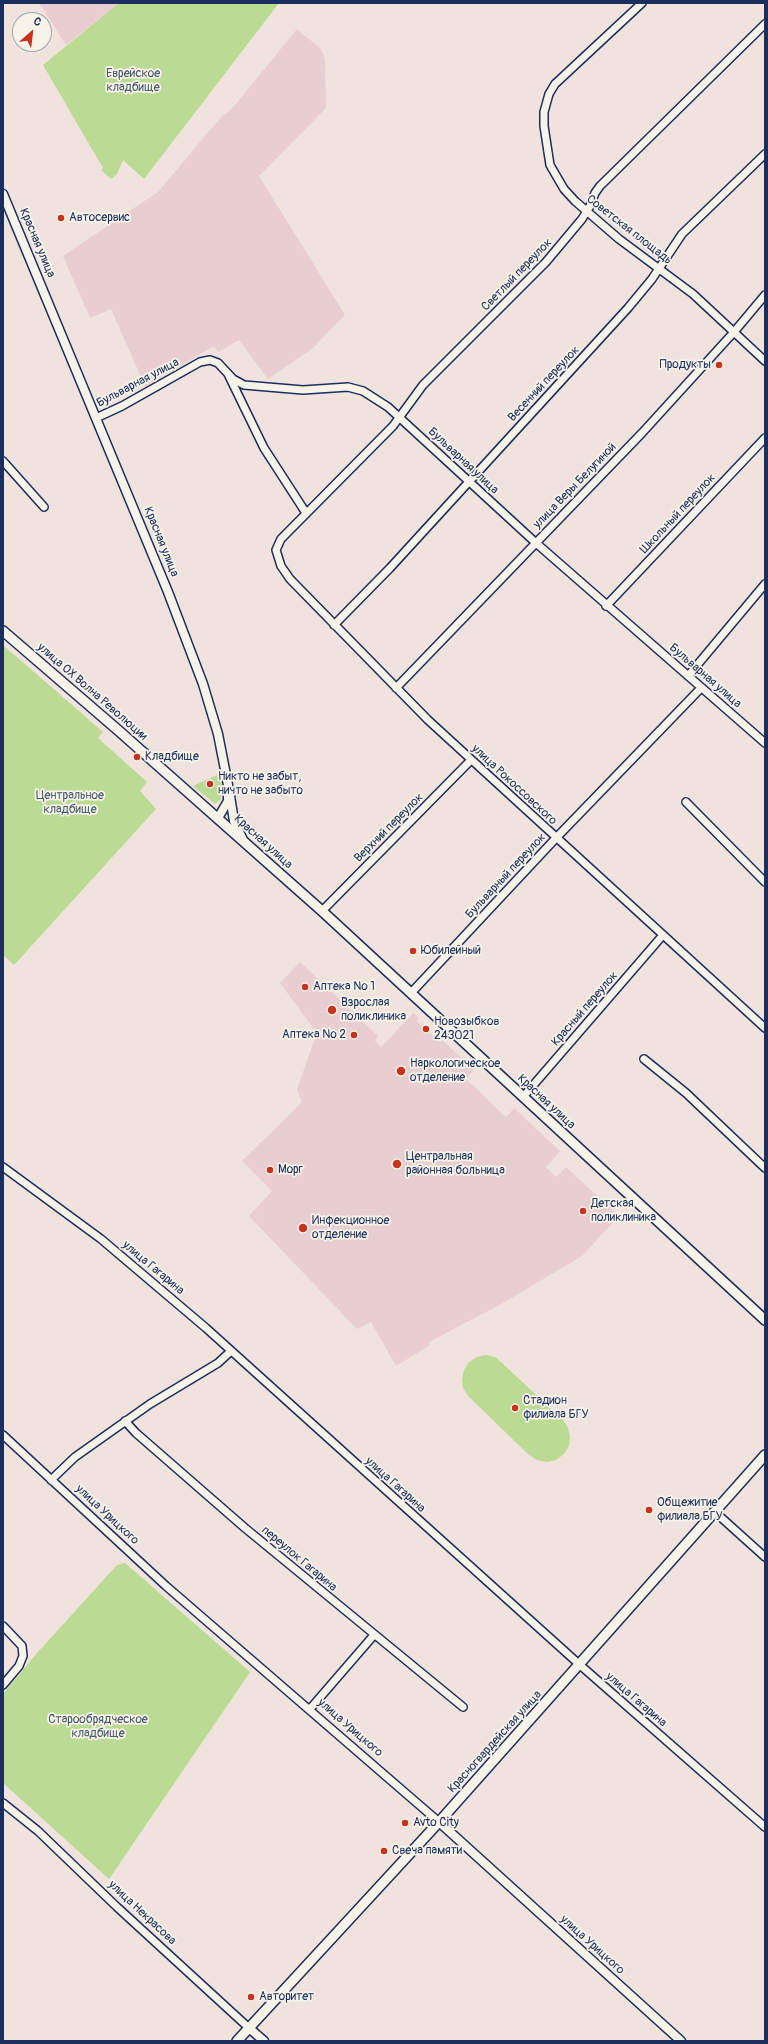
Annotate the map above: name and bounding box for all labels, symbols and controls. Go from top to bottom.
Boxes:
north arrow [12,12,52,52]
text: С [31,15,43,29]
park label: Еврейское кладбище [106,67,160,95]
street label: Советская площадь [583,192,675,268]
street label: Красная улица [16,206,58,280]
place label: Автосервис [69,211,130,225]
marker: Автосервис [56,213,66,223]
street label: Светлый переулок [479,236,555,314]
street label: Весенний переулок [505,343,583,425]
street label: Бульварная улица [94,355,182,411]
place label: Продукты [659,358,711,372]
marker: Продукты [714,360,724,370]
street label: Бульварная улица [425,425,501,497]
street label: улица Веры Белугиной [530,440,620,532]
street label: Школьный переулок [637,471,719,557]
street label: Красная улица [140,505,182,579]
street label: улица ОХ Волна Революции [34,640,150,744]
street label: Бульварная улица [666,641,744,711]
street label: улица Рокоссовского [468,742,560,828]
place label: Кладбище [145,750,199,764]
marker: Кладбище [132,752,142,762]
place label: Никто не забыт, ничто не забыто [218,770,303,798]
marker: Никто не забыт, ничто не забыто [205,779,215,789]
park label: Центральное кладбище [36,789,104,817]
street label: Верхний переулок [351,790,427,866]
street label: Красная улица [231,812,295,872]
street label: Бульварный переулок [463,830,549,922]
place label: Юбилейный [421,944,481,958]
marker: Юбилейный [408,946,418,956]
street label: Красный переулок [549,969,621,1049]
place label: Аптека № 1 [313,980,375,994]
marker: Аптека № 1 [300,982,310,992]
place label: Взрослая поликлиника [341,996,406,1024]
marker: Взрослая поликлиника [326,1004,338,1016]
place label: Новозыбков 243021 [434,1015,499,1043]
marker: Новозыбков 243021 [421,1024,431,1034]
place label: Аптека № 2 [282,1028,346,1042]
marker: Аптека № 2 [349,1030,359,1040]
place label: Наркологическое отделение [410,1057,500,1085]
marker: Наркологическое отделение [395,1065,407,1077]
street label: Красная улица [514,1072,578,1132]
place label: Центральная районная больница [406,1150,505,1178]
marker: Центральная районная больница [391,1158,403,1170]
place label: Морг [278,1163,303,1177]
marker: Морг [265,1165,275,1175]
place label: Детская поликлиника [591,1197,656,1225]
marker: Детская поликлиника [578,1206,588,1216]
place label: Инфекционное отделение [312,1214,389,1242]
marker: Инфекционное отделение [297,1222,309,1234]
street label: улица Гагарина [119,1238,187,1298]
place label: Стадион филиала БГУ [523,1394,589,1422]
marker: Стадион филиала БГУ [510,1403,520,1413]
street label: улица Гагарина [362,1454,428,1516]
street label: улица Урицкого [72,1482,142,1548]
place label: Общежитие филиала БГУ [657,1496,723,1524]
marker: Общежитие филиала БГУ [644,1505,654,1515]
street label: переулок Гагарина [258,1523,340,1595]
street label: улица Гагарина [603,1670,669,1730]
street label: Красногвардейская улица [445,1688,545,1796]
street label: улица Урицкого [315,1696,385,1760]
park label: Старообрядческое кладбище [48,1713,148,1741]
place label: Avto City [413,1816,459,1830]
marker: Avto City [400,1818,410,1828]
place label: Свеча памяти [392,1844,462,1858]
marker: Свеча памяти [379,1846,389,1856]
street label: улица Некрасова [105,1878,179,1948]
street label: улица Урицкого [557,1912,627,1978]
place label: Авторитет [259,1990,314,2004]
marker: Авторитет [246,1992,256,2002]

